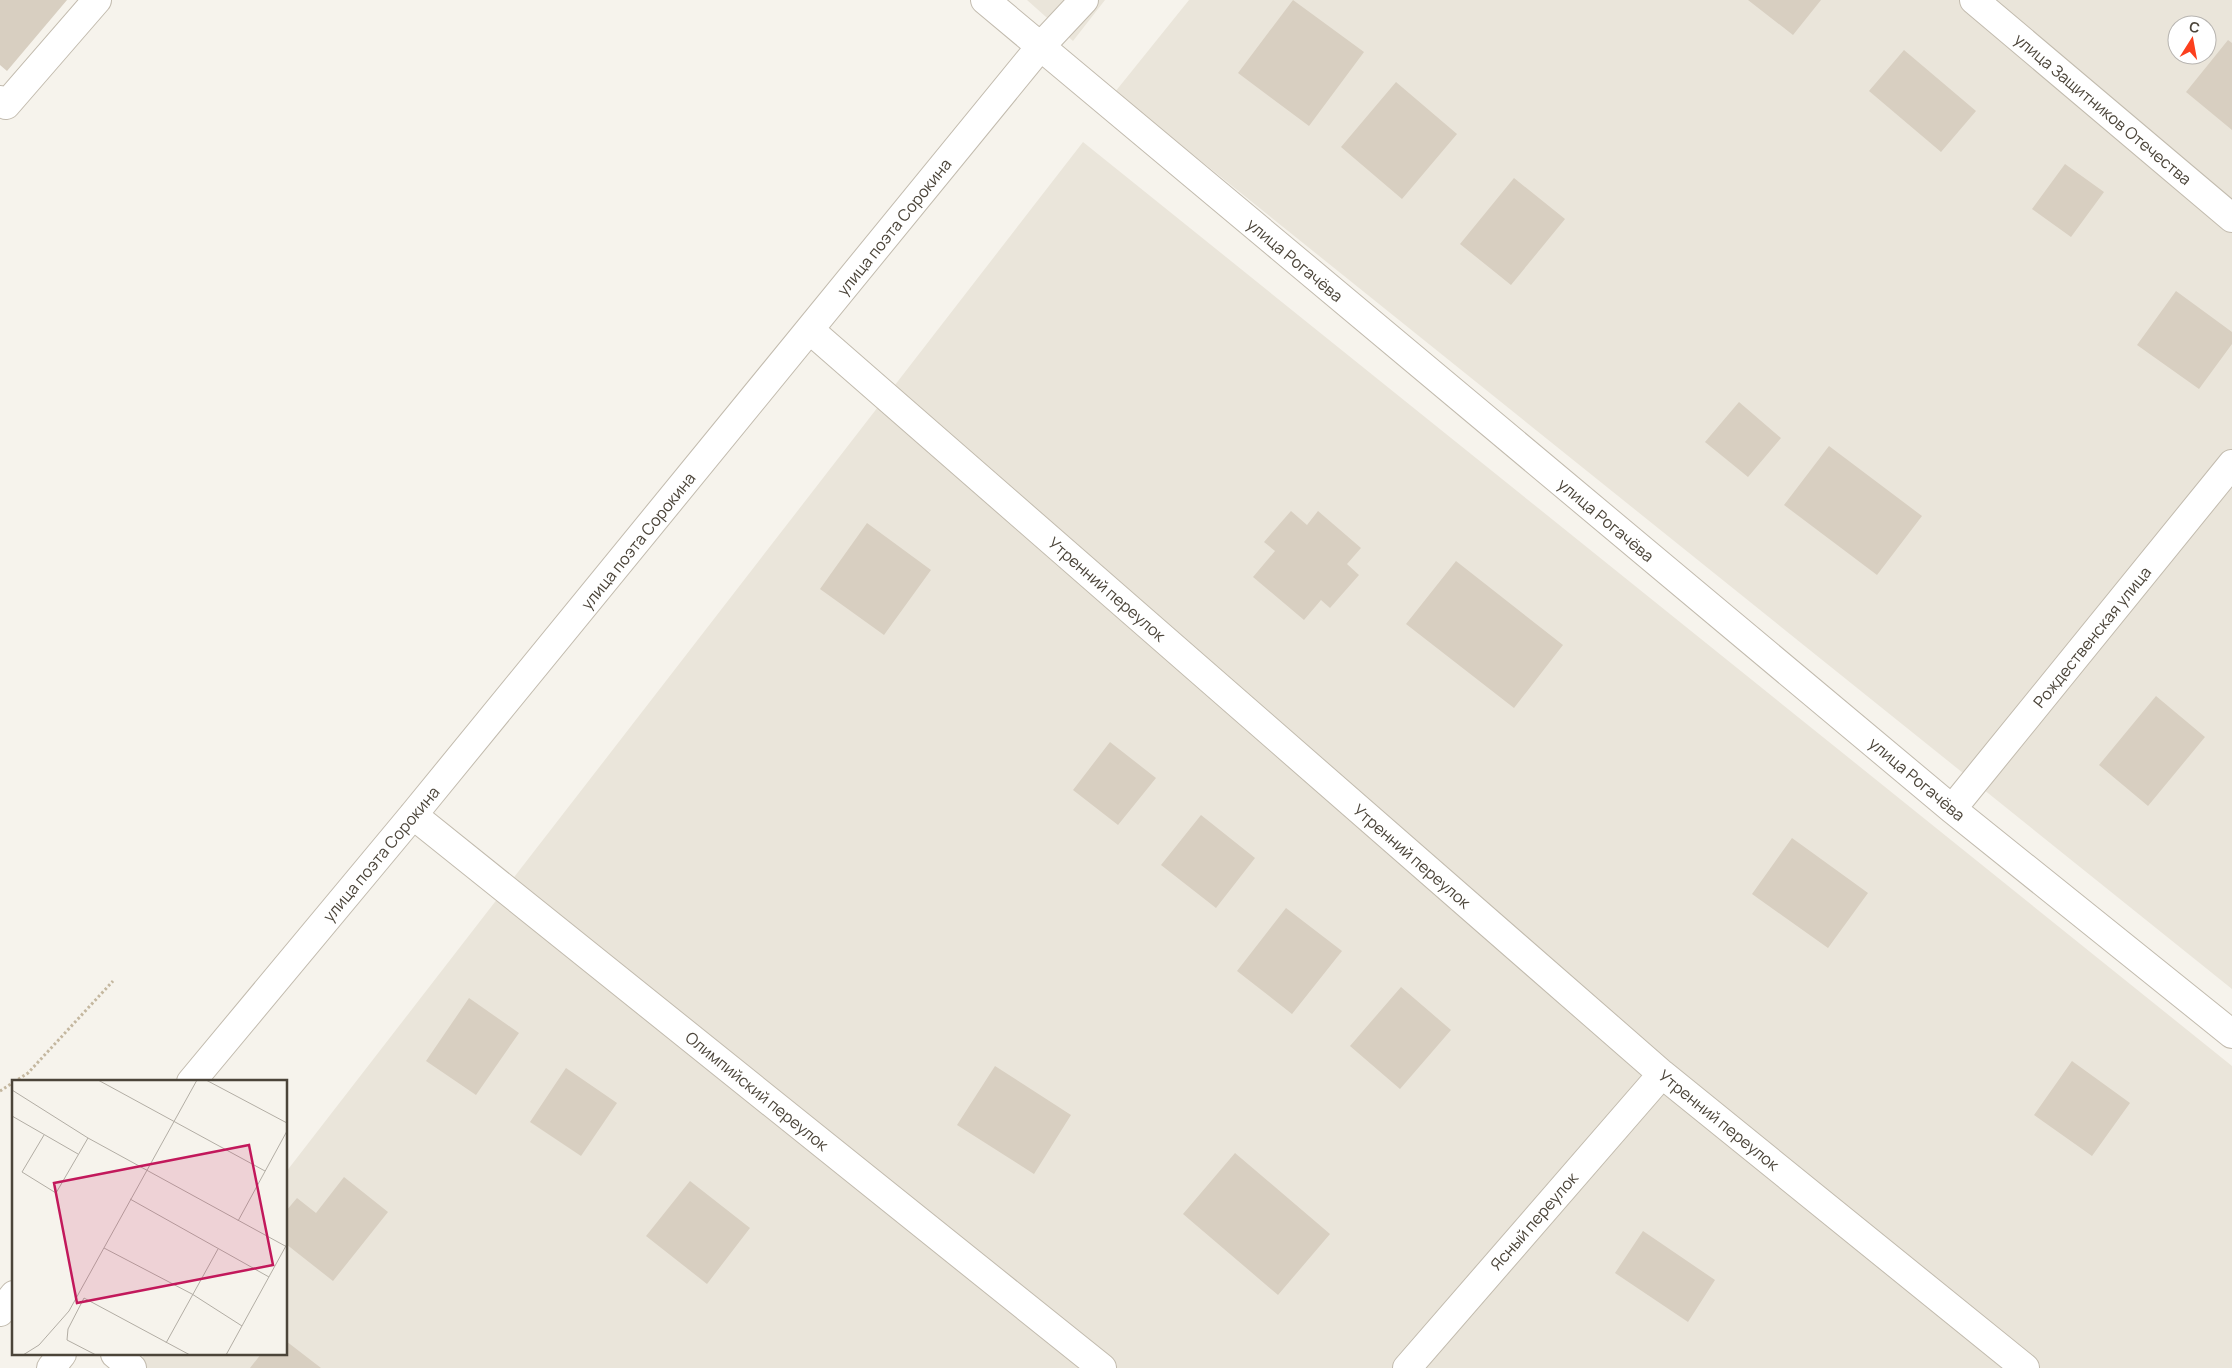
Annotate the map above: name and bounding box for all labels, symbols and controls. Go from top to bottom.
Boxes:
north arrow [2167,15,2217,65]
text: С [2188,16,2201,37]
street label: улица Защитников Отечества [2010,28,2196,190]
street label: улица поэта Сорокина [832,154,956,300]
street label: улица Рогачёва [1242,213,1348,307]
street label: улица поэта Сорокина [576,468,700,614]
street label: улица Рогачёва [1553,473,1659,567]
street label: Утренний переулок [1044,532,1171,647]
street label: Рождественская улица [2028,562,2156,712]
street label: улица Рогачёва [1864,732,1970,826]
street label: улица поэта Сорокина [318,782,444,926]
street label: Утренний переулок [1349,799,1476,914]
street label: Олимпийский переулок [681,1026,834,1156]
street label: Утренний переулок [1654,1065,1785,1176]
inset map [12,1080,288,1356]
street label: Ясный переулок [1485,1166,1583,1275]

